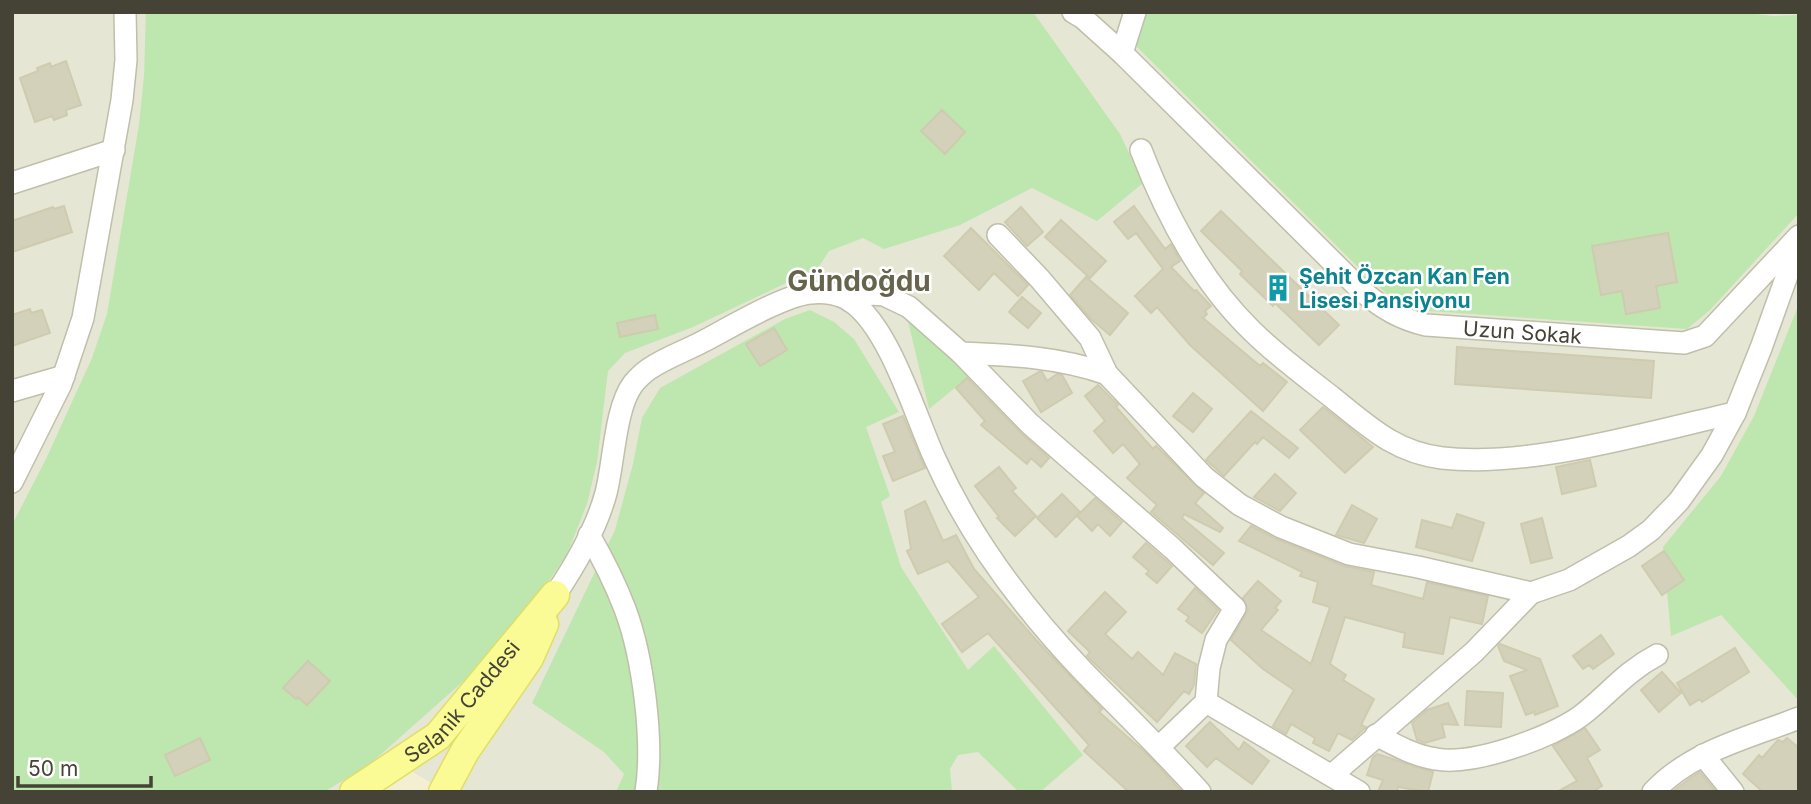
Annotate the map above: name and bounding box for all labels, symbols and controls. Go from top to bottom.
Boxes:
district label: Gündoğdu [787,264,931,298]
place label: Şehit Özcan Kan Fen Lisesi Pansiyonu [1299,264,1510,313]
building icon: Şehit Özcan Kan Fen Lisesi Pansiyonu [1263,273,1293,303]
street label: Uzun Sokak [1462,315,1583,348]
street label: Selanik Caddesi [399,635,525,768]
scale bar [18,744,150,788]
text: 50 m [28,756,78,781]

